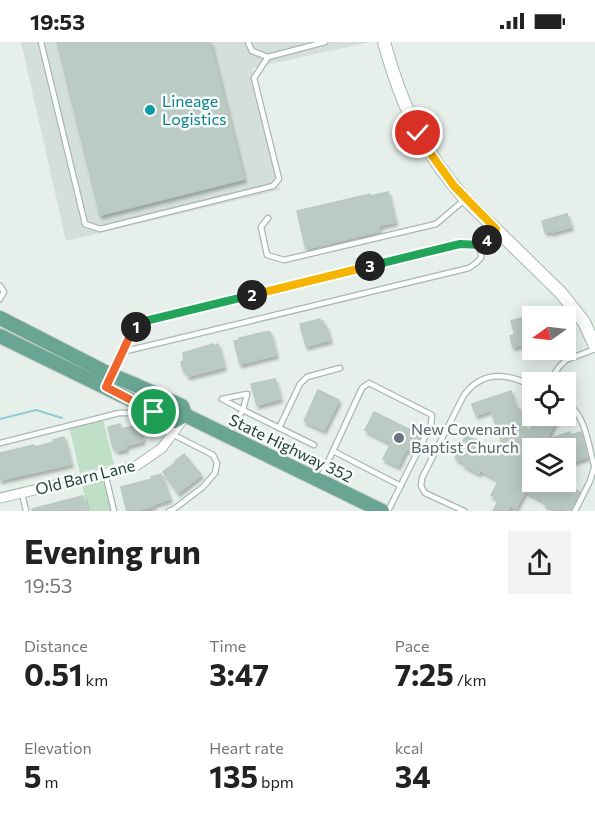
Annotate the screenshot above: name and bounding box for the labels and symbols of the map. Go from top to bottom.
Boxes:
place label: Lineage Logistics [162,91,227,128]
marker: Lineage Logistics [143,103,157,117]
pin [392,107,443,158]
pin: 4 [472,225,502,255]
pin: 3 [355,251,385,281]
pin: 2 [237,280,267,310]
north arrow [522,306,576,360]
pin: 1 [121,312,151,342]
pin [128,386,179,437]
street label: State Highway 352 [226,409,356,486]
place label: New Covenant Baptist Church [411,419,519,456]
marker: New Covenant Baptist Church [392,431,406,445]
street label: Old Barn Lane [33,455,137,498]

